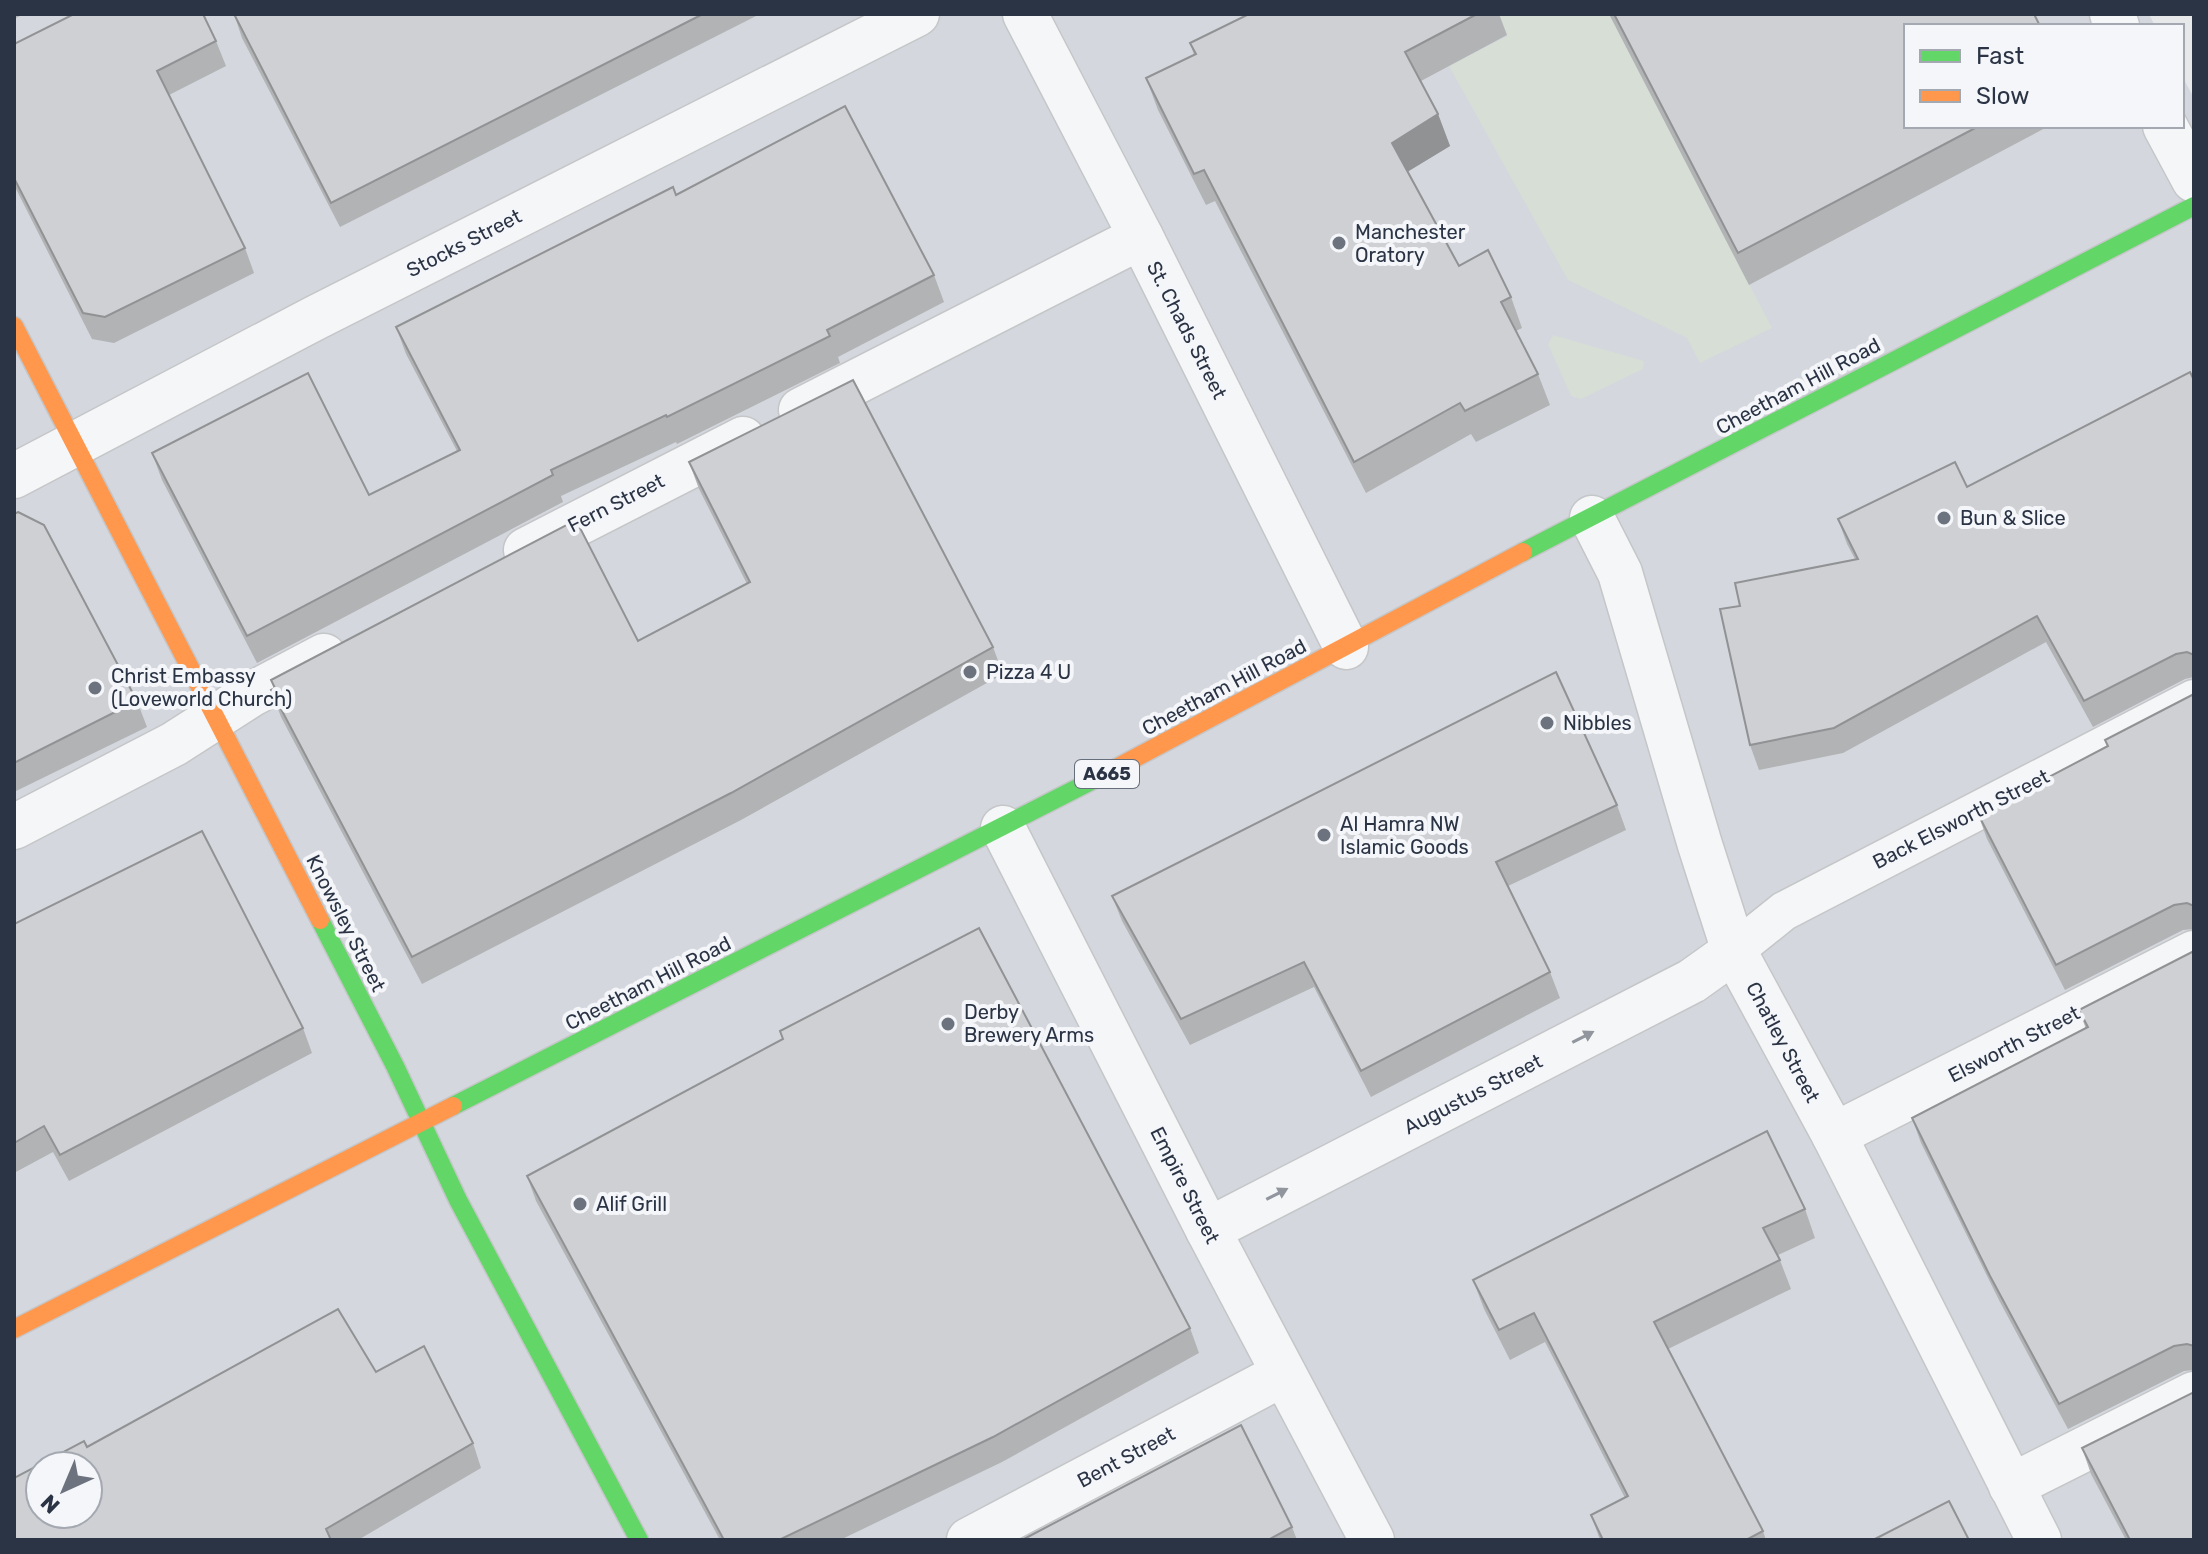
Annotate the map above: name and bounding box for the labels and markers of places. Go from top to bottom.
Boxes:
place label: Manchester Oratory [1355,220,1466,267]
marker: Manchester Oratory [1330,234,1348,252]
place label: Bun & Slice [1960,506,2066,530]
marker: Bun & Slice [1935,509,1953,527]
place label: Pizza 4 U [986,660,1071,684]
marker: Pizza 4 U [961,663,979,681]
place label: Christ Embassy (Loveworld Church) [111,664,292,711]
marker: Christ Embassy (Loveworld Church) [86,679,104,697]
place label: Nibbles [1563,711,1632,735]
marker: Nibbles [1538,714,1556,732]
place label: Al Hamra NW Islamic Goods [1340,812,1469,859]
marker: Al Hamra NW Islamic Goods [1315,826,1333,844]
place label: Derby Brewery Arms [964,1000,1094,1047]
marker: Derby Brewery Arms [939,1015,957,1033]
place label: Alif Grill [596,1192,667,1216]
marker: Alif Grill [571,1195,589,1213]

